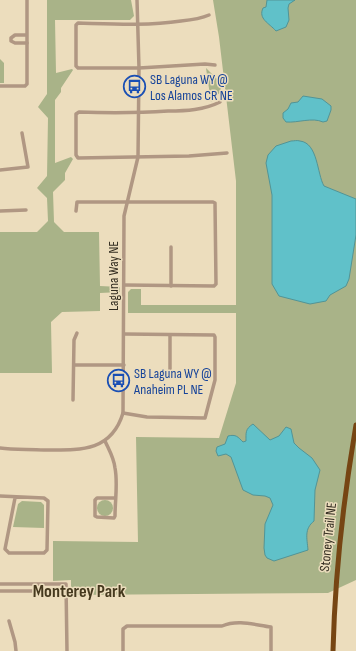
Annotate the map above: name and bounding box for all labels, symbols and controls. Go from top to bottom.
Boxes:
place label: SB Laguna WY @ Los Alamos CR NE [150,71,233,104]
bus stop icon: SB Laguna WY @ Los Alamos CR NE [122,74,148,100]
street label: Laguna Way NE [105,241,122,311]
place label: SB Laguna WY @ Anaheim PL NE [133,365,212,398]
bus stop icon: SB Laguna WY @ Anaheim PL NE [106,368,132,394]
street label: Stoney Trail NE [316,501,340,572]
district label: Monterey Park [33,581,126,602]

